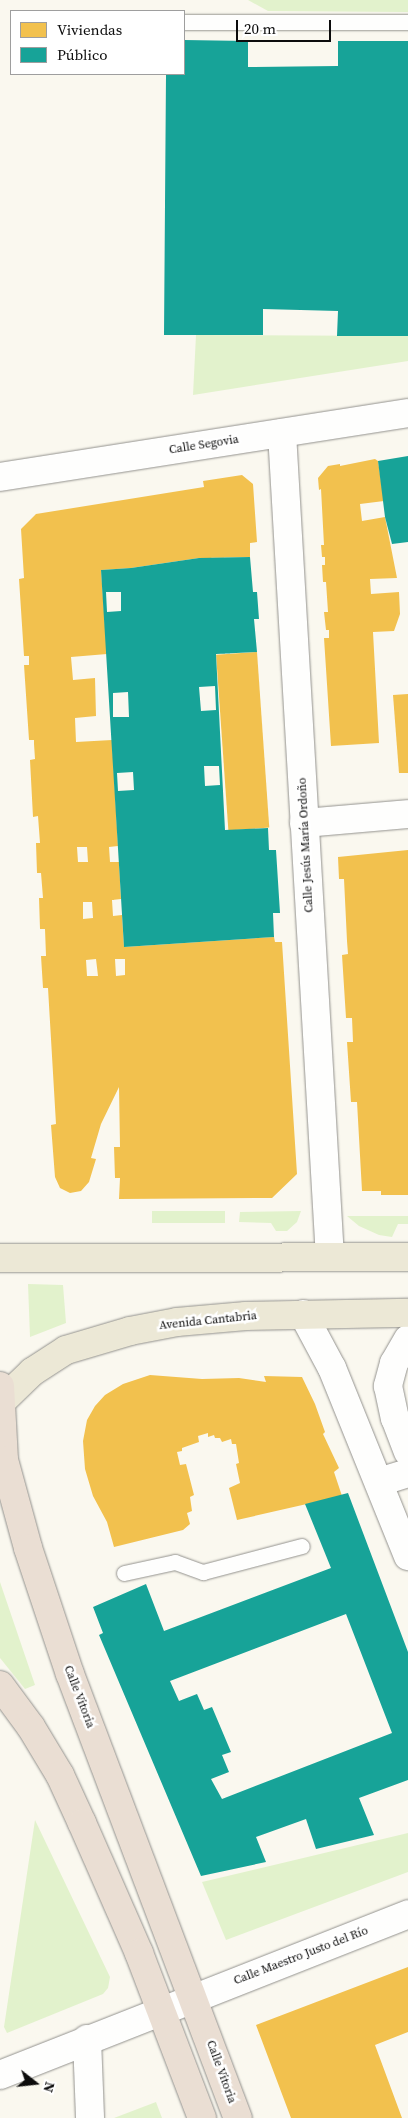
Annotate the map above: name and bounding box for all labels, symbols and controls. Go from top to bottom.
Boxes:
legend [10,10,185,75]
scale bar [238,10,333,42]
text: 20 m [244,18,276,39]
text: Viviendas [57,19,122,40]
text: Público [57,44,108,65]
street label: Calle Segovia [168,432,240,458]
street label: Calle Jesús María Ordoño [295,777,317,913]
street label: Avenida Cantabria [158,1309,258,1333]
street label: Calle Vitoria [60,1663,98,1731]
street label: Calle Maestro Justo del Río [232,1924,370,1988]
street label: Calle Vitoria [203,2038,239,2106]
north arrow [10,2058,60,2108]
text: N [38,2079,60,2095]

